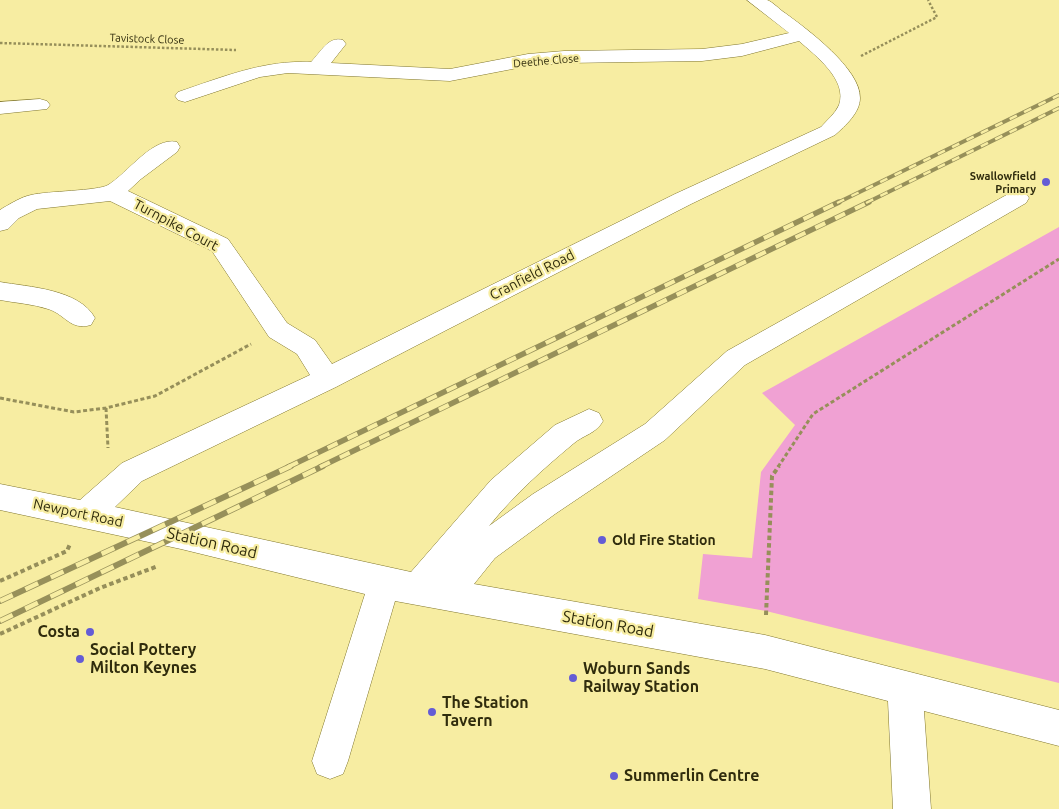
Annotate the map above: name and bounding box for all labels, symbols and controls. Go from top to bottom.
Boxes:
street label: Tavistock Close [109,31,185,47]
street label: Deethe Close [513,52,579,70]
place label: Swallowfield Primary [970,169,1036,195]
marker: Swallowfield Primary [1040,176,1052,188]
street label: Turnpike Court [131,196,221,254]
street label: Cranfield Road [487,246,577,304]
street label: Newport Road [32,495,124,531]
street label: Station Road [165,523,259,563]
place label: Old Fire Station [612,532,716,548]
marker: Old Fire Station [596,534,608,546]
street label: Station Road [561,607,655,641]
place label: Costa [37,622,80,642]
marker: Costa [84,626,96,638]
place label: Social Pottery Milton Keynes [90,640,197,678]
marker: Social Pottery Milton Keynes [74,653,86,665]
place label: Woburn Sands Railway Station [583,659,699,697]
marker: Woburn Sands Railway Station [567,672,579,684]
place label: The Station Tavern [442,693,529,731]
marker: The Station Tavern [426,706,438,718]
place label: Summerlin Centre [624,766,759,786]
marker: Summerlin Centre [608,770,620,782]

